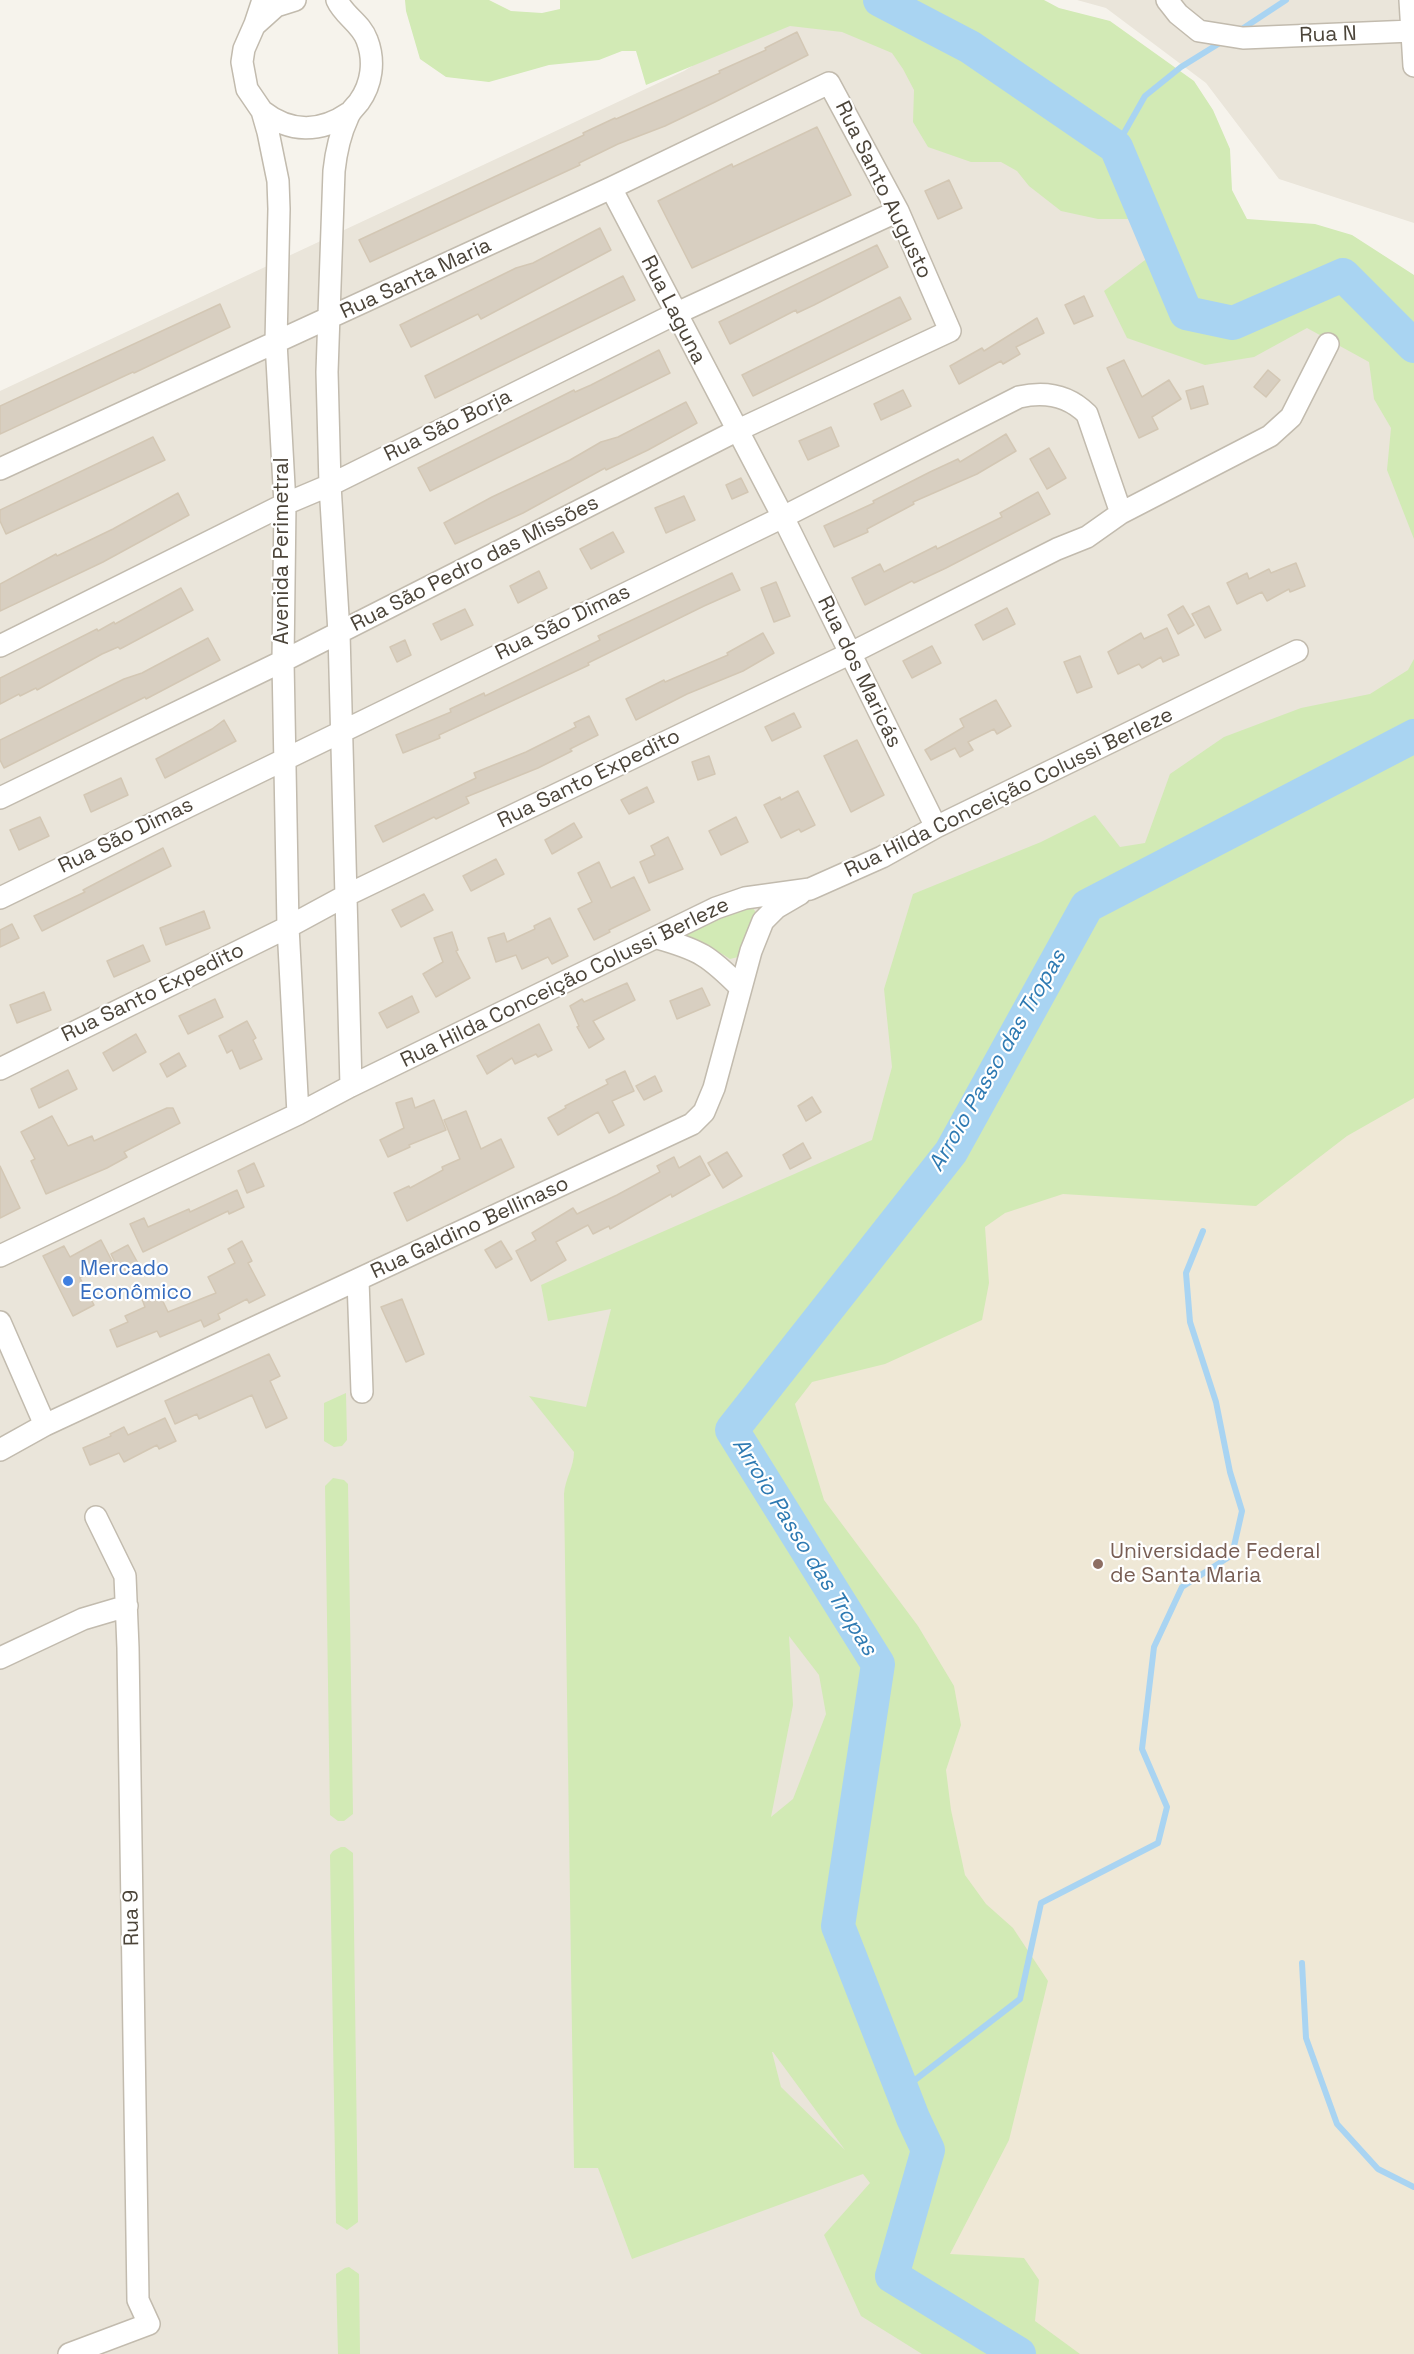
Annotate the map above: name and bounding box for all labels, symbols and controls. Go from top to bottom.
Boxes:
street label: Rua N [1299,21,1357,49]
street label: Rua Santo Augusto [829,97,937,283]
street label: Rua Santa Maria [337,233,495,325]
street label: Rua Laguna [635,252,711,368]
street label: Rua São Borja [380,384,516,468]
street label: Avenida Perimetral [269,457,295,645]
street label: Rua São Pedro das Missões [347,490,603,638]
street label: Rua São Dimas [492,579,634,667]
street label: Rua dos Maricás [811,592,907,752]
street label: Rua Hilda Conceição Colussi Berleze [841,702,1177,884]
street label: Rua Santo Expedito [494,724,684,834]
street label: Rua São Dimas [55,792,197,880]
street label: Rua Hilda Conceição Colussi Berleze [397,892,733,1074]
street label: Rua Santo Expedito [58,938,248,1048]
water label: Arroio Passo das Tropas [924,946,1072,1176]
street label: Rua Galdino Bellinaso [367,1171,573,1285]
place label: Mercado Econômico [80,1256,192,1306]
marker: Mercado Econômico [61,1274,75,1288]
water label: Arroio Passo das Tropas [726,1433,882,1661]
place label: Universidade Federal de Santa Maria [1110,1539,1320,1589]
marker: Universidade Federal de Santa Maria [1091,1557,1105,1571]
street label: Rua 9 [119,1890,145,1946]

